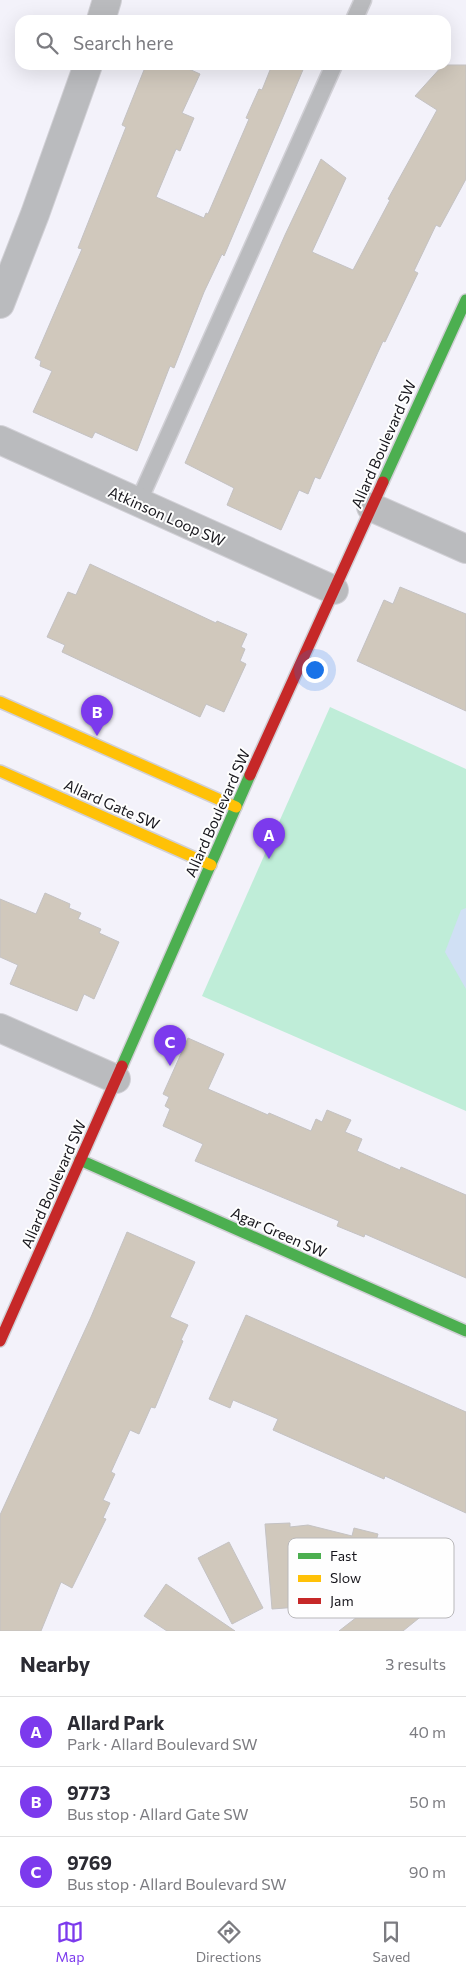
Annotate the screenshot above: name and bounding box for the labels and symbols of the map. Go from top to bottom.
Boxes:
street label: Allard Boulevard SW [347,377,419,511]
street label: Atkinson Loop SW [106,482,228,550]
your location [302,657,328,683]
pin: B [81,695,113,736]
street label: Allard Boulevard SW [181,746,253,880]
street label: Allard Gate SW [61,775,163,833]
pin: A [253,818,285,859]
pin: C [154,1025,186,1066]
street label: Allard Boulevard SW [17,1117,89,1251]
street label: Agar Green SW [228,1203,330,1261]
legend [288,1538,454,1618]
text: Fast [330,1547,357,1564]
text: Slow [330,1569,361,1586]
text: Jam [330,1592,354,1609]

